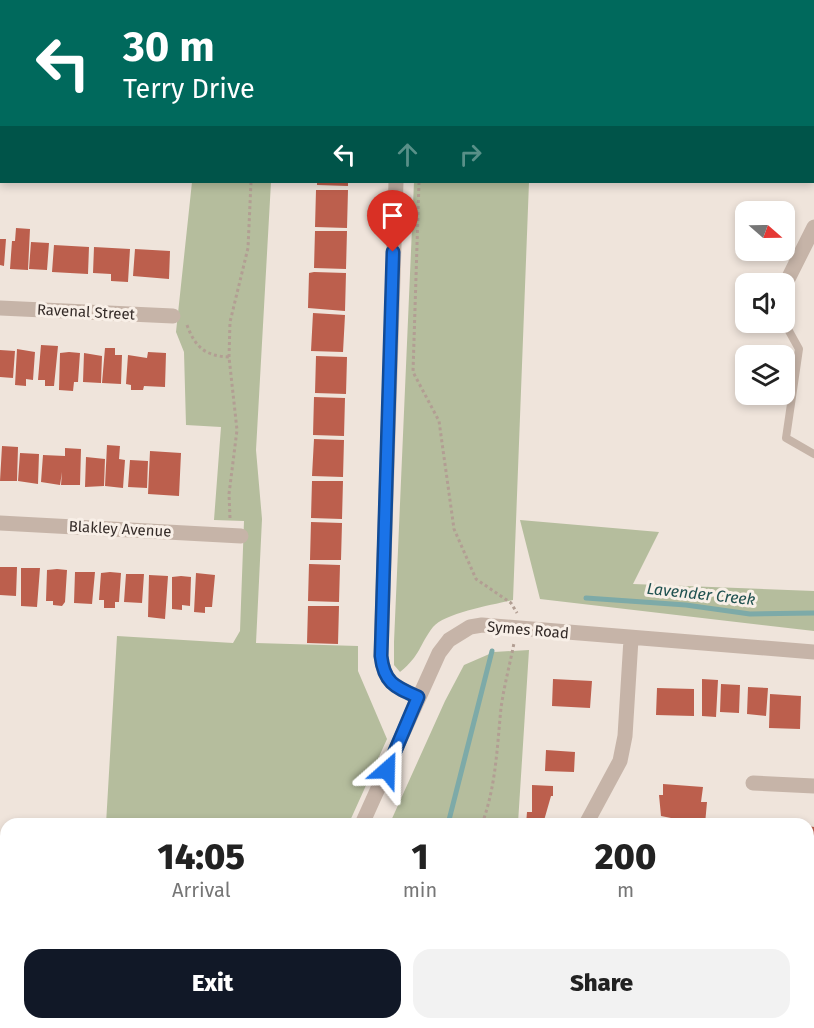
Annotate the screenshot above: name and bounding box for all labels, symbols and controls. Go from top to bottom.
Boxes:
text: 30 m [123,22,215,72]
icon: left [24,24,102,102]
text: Terry Drive [123,73,255,105]
icon: left [328,138,361,171]
icon: ahead [391,138,424,171]
icon: right [454,138,487,171]
pin [367,190,418,252]
icon: arrive [376,199,409,232]
north arrow [735,201,795,261]
map controls [735,201,795,405]
button: sound [735,273,795,333]
street label: Ravenal Street [36,300,136,324]
button: layers [735,345,795,405]
street label: Blakley Avenue [68,517,172,541]
water label: Lavender Creek [646,579,757,609]
street label: Symes Road [486,617,570,643]
position arrow [355,738,419,802]
text: 14:05 [158,835,245,879]
text: 1 [411,835,428,879]
text: 200 [595,835,656,879]
text: Arrival [172,878,231,902]
text: min [403,878,437,902]
text: m [617,878,634,902]
button: Exit [24,949,401,1018]
button: Share [413,949,790,1018]

